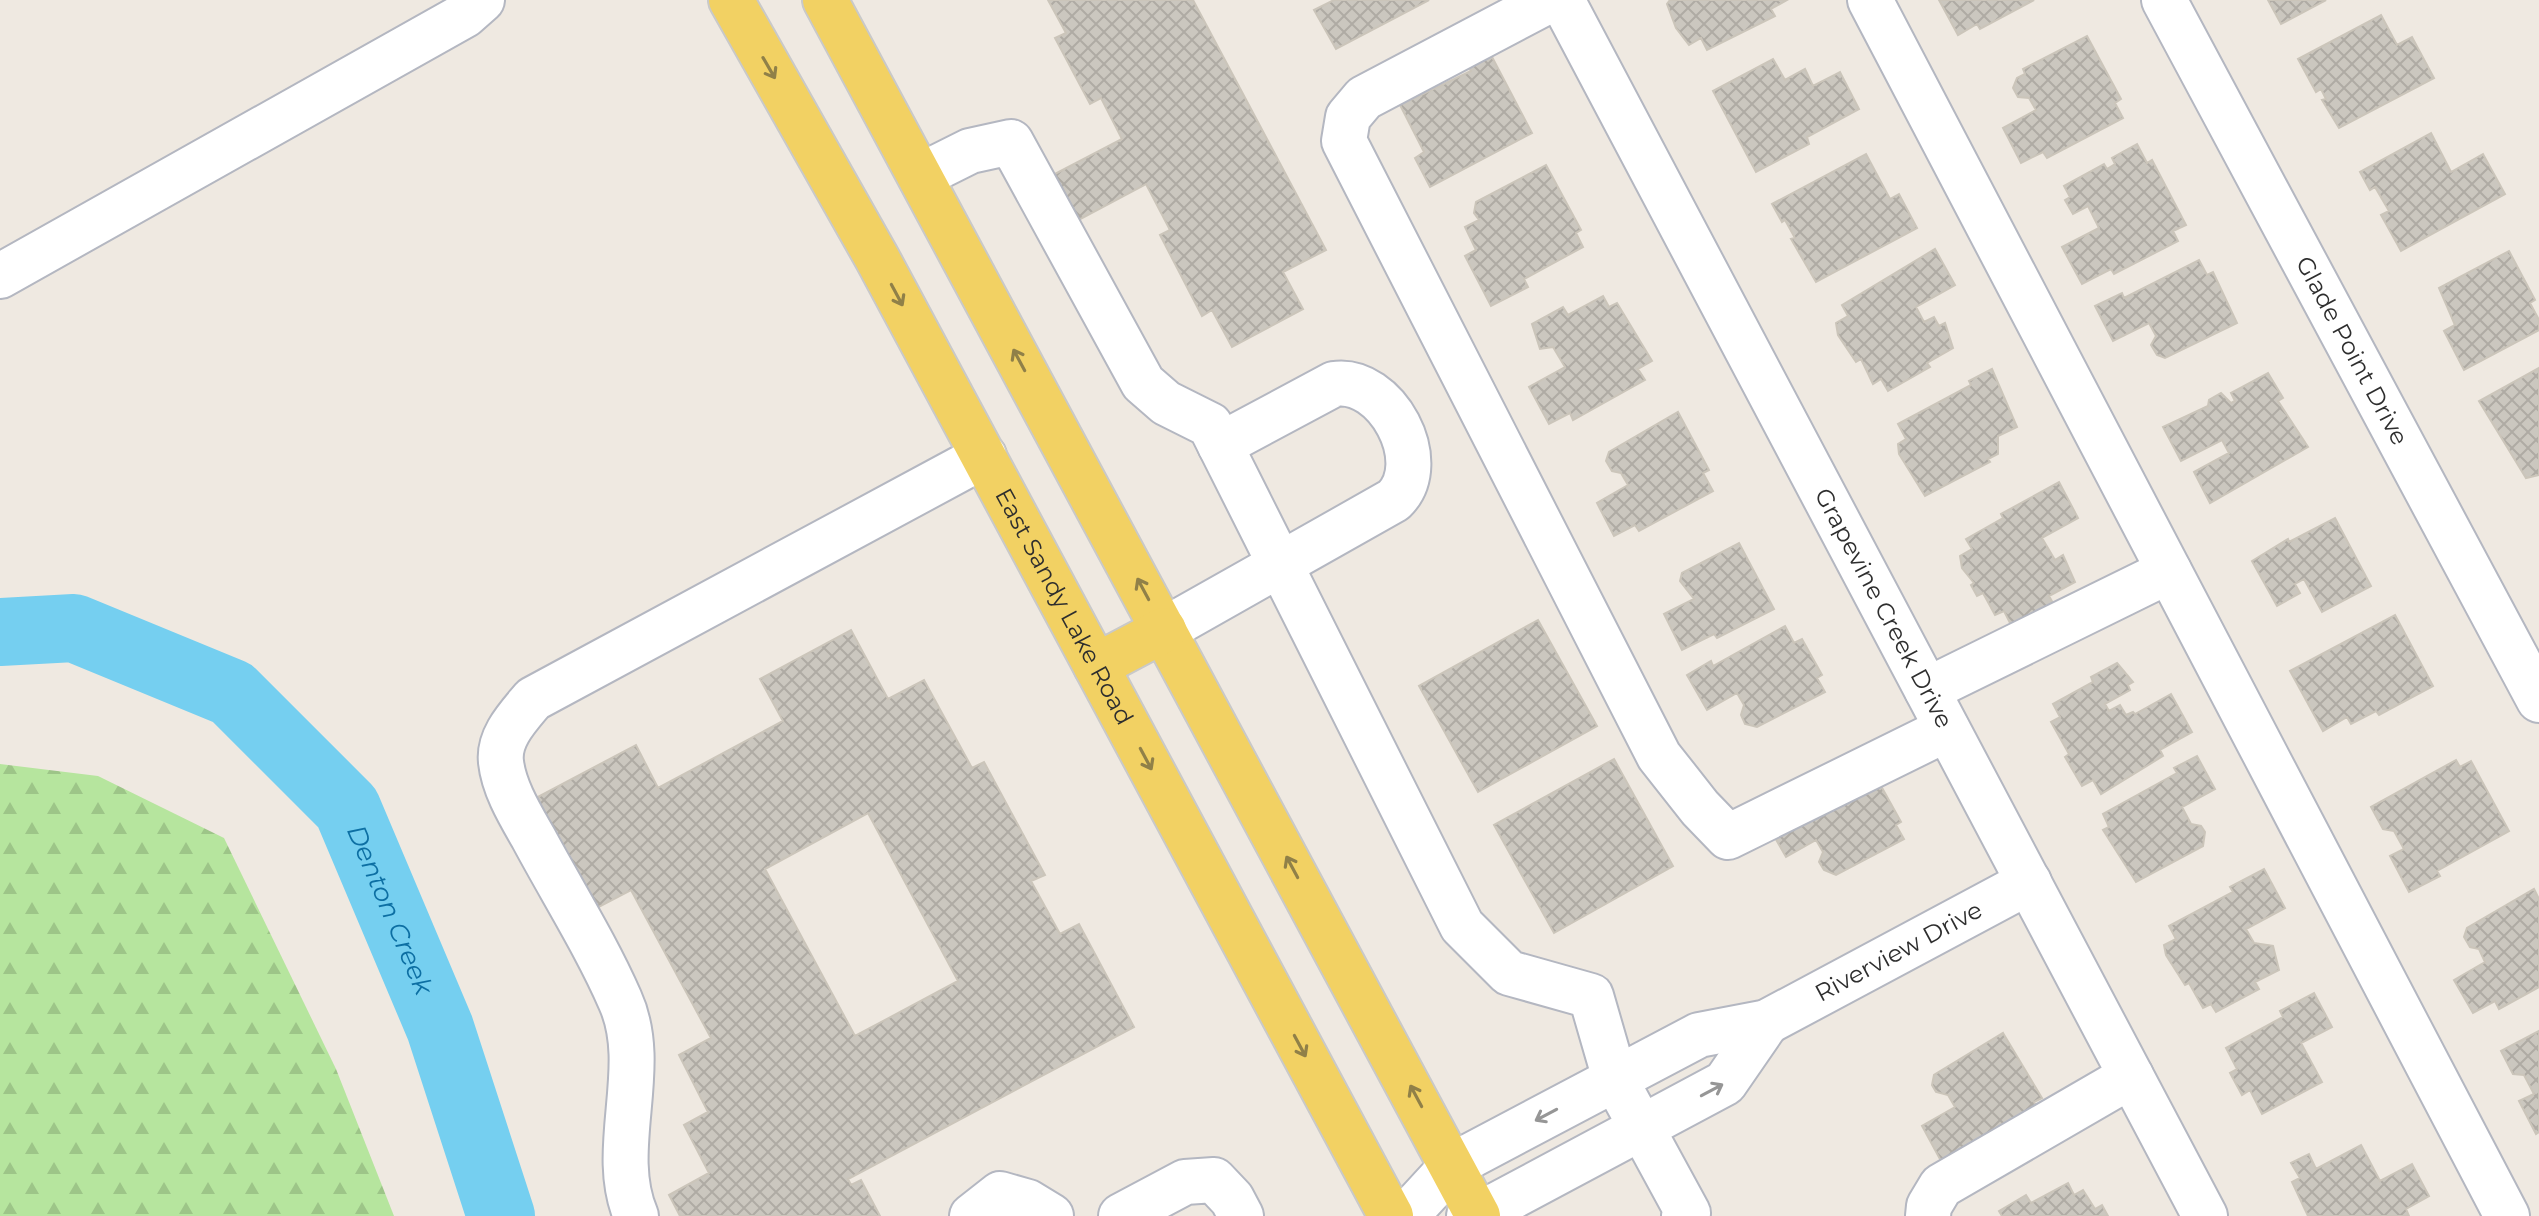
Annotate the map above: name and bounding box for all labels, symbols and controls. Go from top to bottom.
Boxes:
one-way arrow [761,56,777,79]
street label: Glade Point Drive [2290,251,2415,450]
one-way arrow [889,282,905,306]
one-way arrow [1011,349,1027,372]
street label: East Sandy Lake Road [989,483,1140,730]
street label: Grapevine Creek Drive [1809,483,1959,733]
one-way arrow [1134,578,1150,601]
one-way arrow [1139,747,1155,771]
water label: Denton Creek [340,820,441,1001]
one-way arrow [1284,856,1300,880]
street label: Riverview Drive [1810,895,1987,1008]
one-way arrow [1292,1033,1308,1057]
one-way arrow [1700,1081,1723,1097]
one-way arrow [1407,1085,1423,1109]
one-way arrow [1535,1108,1559,1124]

